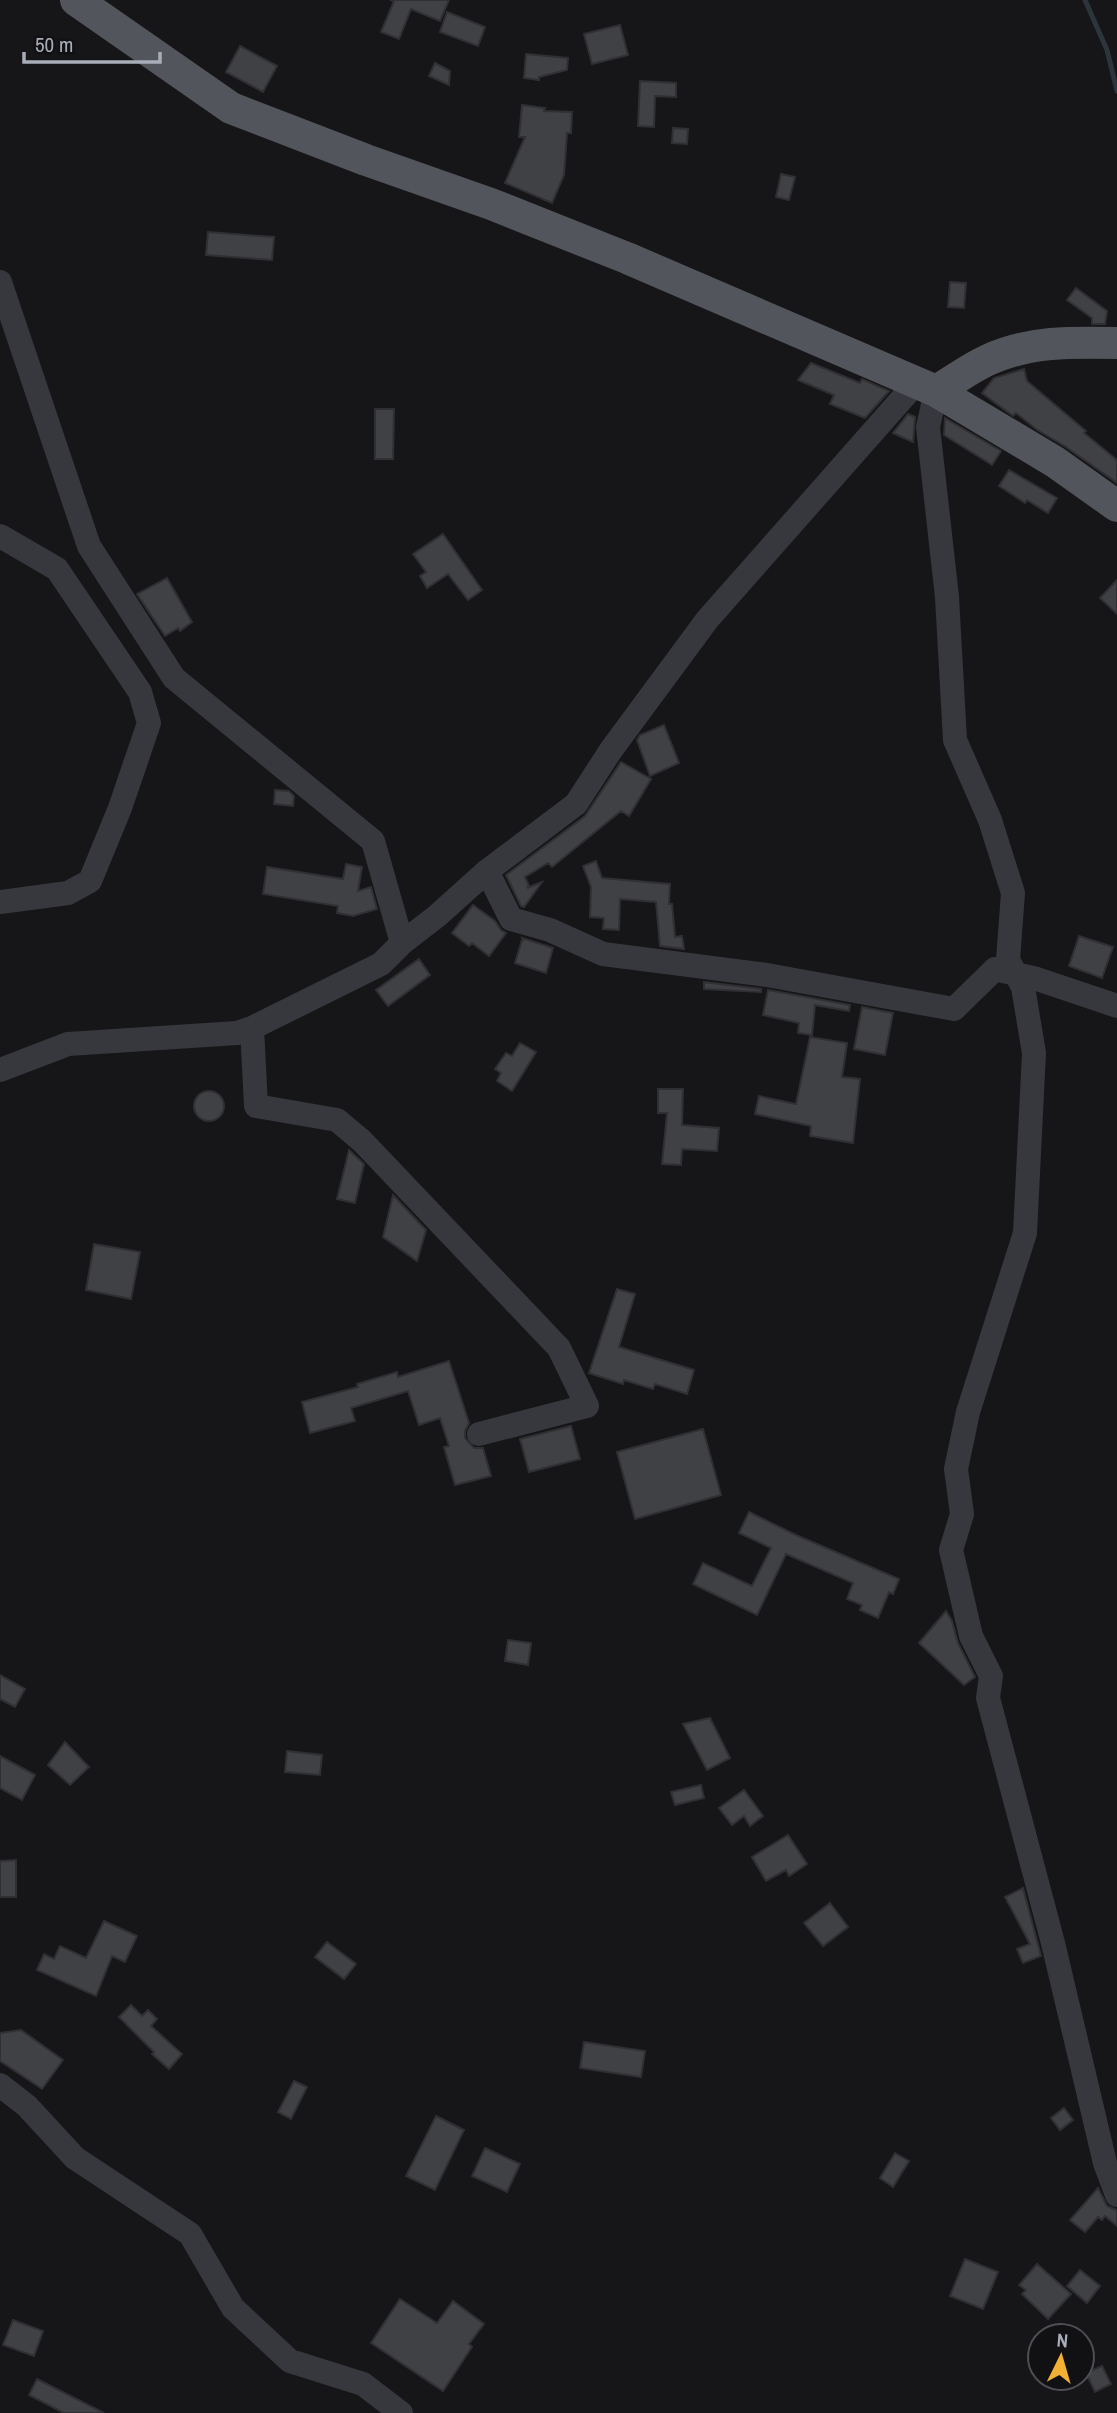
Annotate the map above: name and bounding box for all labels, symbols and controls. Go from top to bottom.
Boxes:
scale bar [24,21,161,65]
text: 50 m [35,30,73,59]
north arrow [1026,2322,1096,2392]
text: N [1056,2327,1069,2354]

